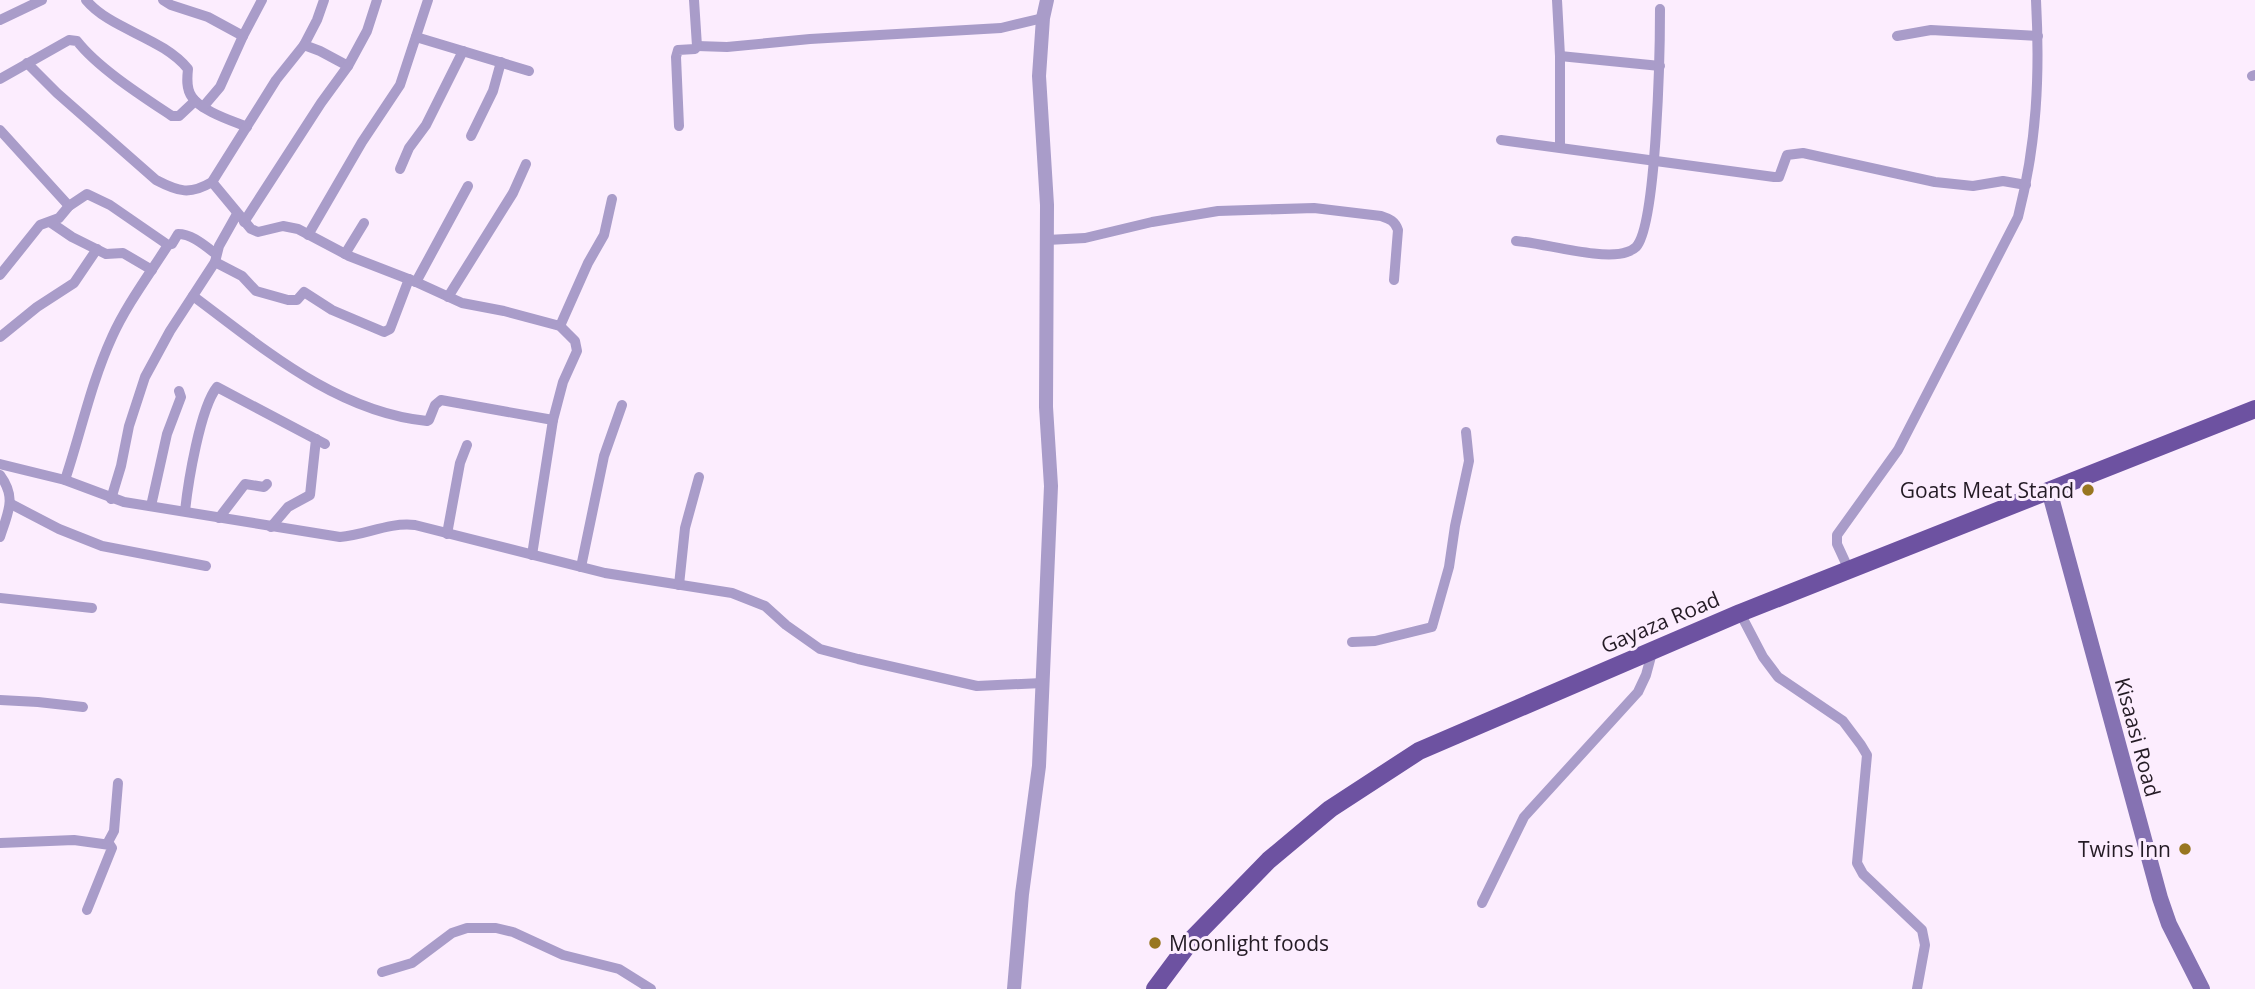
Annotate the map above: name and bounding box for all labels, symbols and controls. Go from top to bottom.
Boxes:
place label: Goats Meat Stand [1900,476,2074,504]
marker: Goats Meat Stand [2080,482,2096,498]
street label: Gayaza Road [1596,584,1724,660]
street label: Kisaasi Road [2109,674,2167,800]
place label: Twins Inn [2078,835,2171,863]
marker: Twins Inn [2177,841,2193,857]
place label: Moonlight foods [1169,929,1329,957]
marker: Moonlight foods [1147,935,1163,951]

